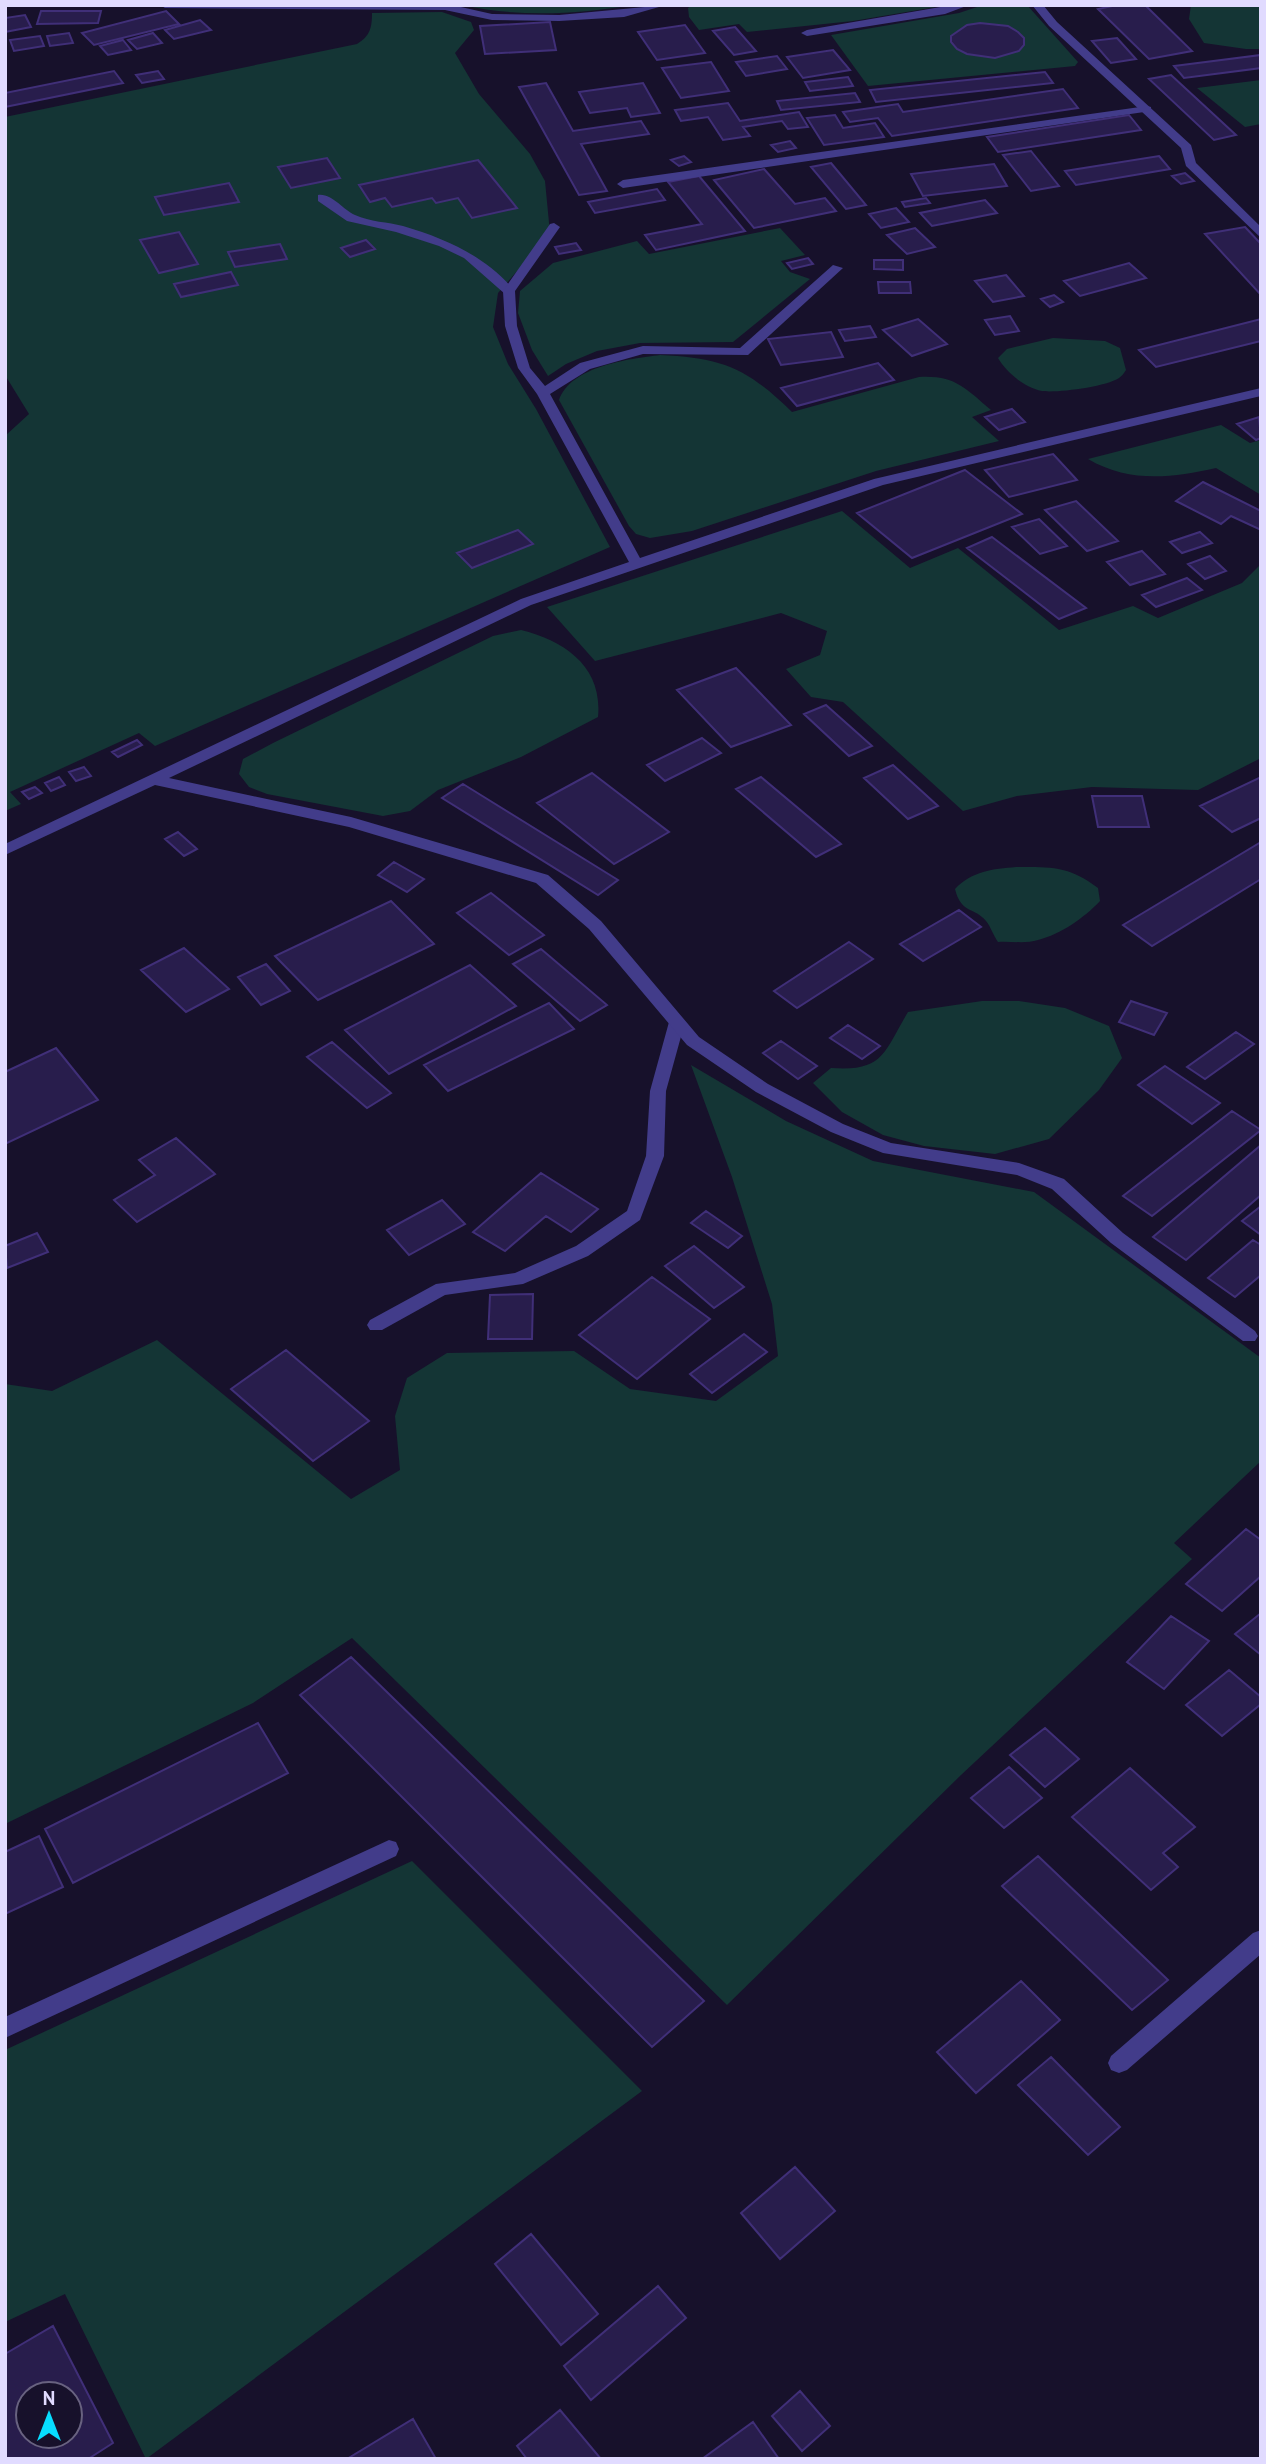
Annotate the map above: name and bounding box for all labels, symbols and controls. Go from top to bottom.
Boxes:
north arrow [14,2380,84,2450]
text: N [43,2386,55,2410]

